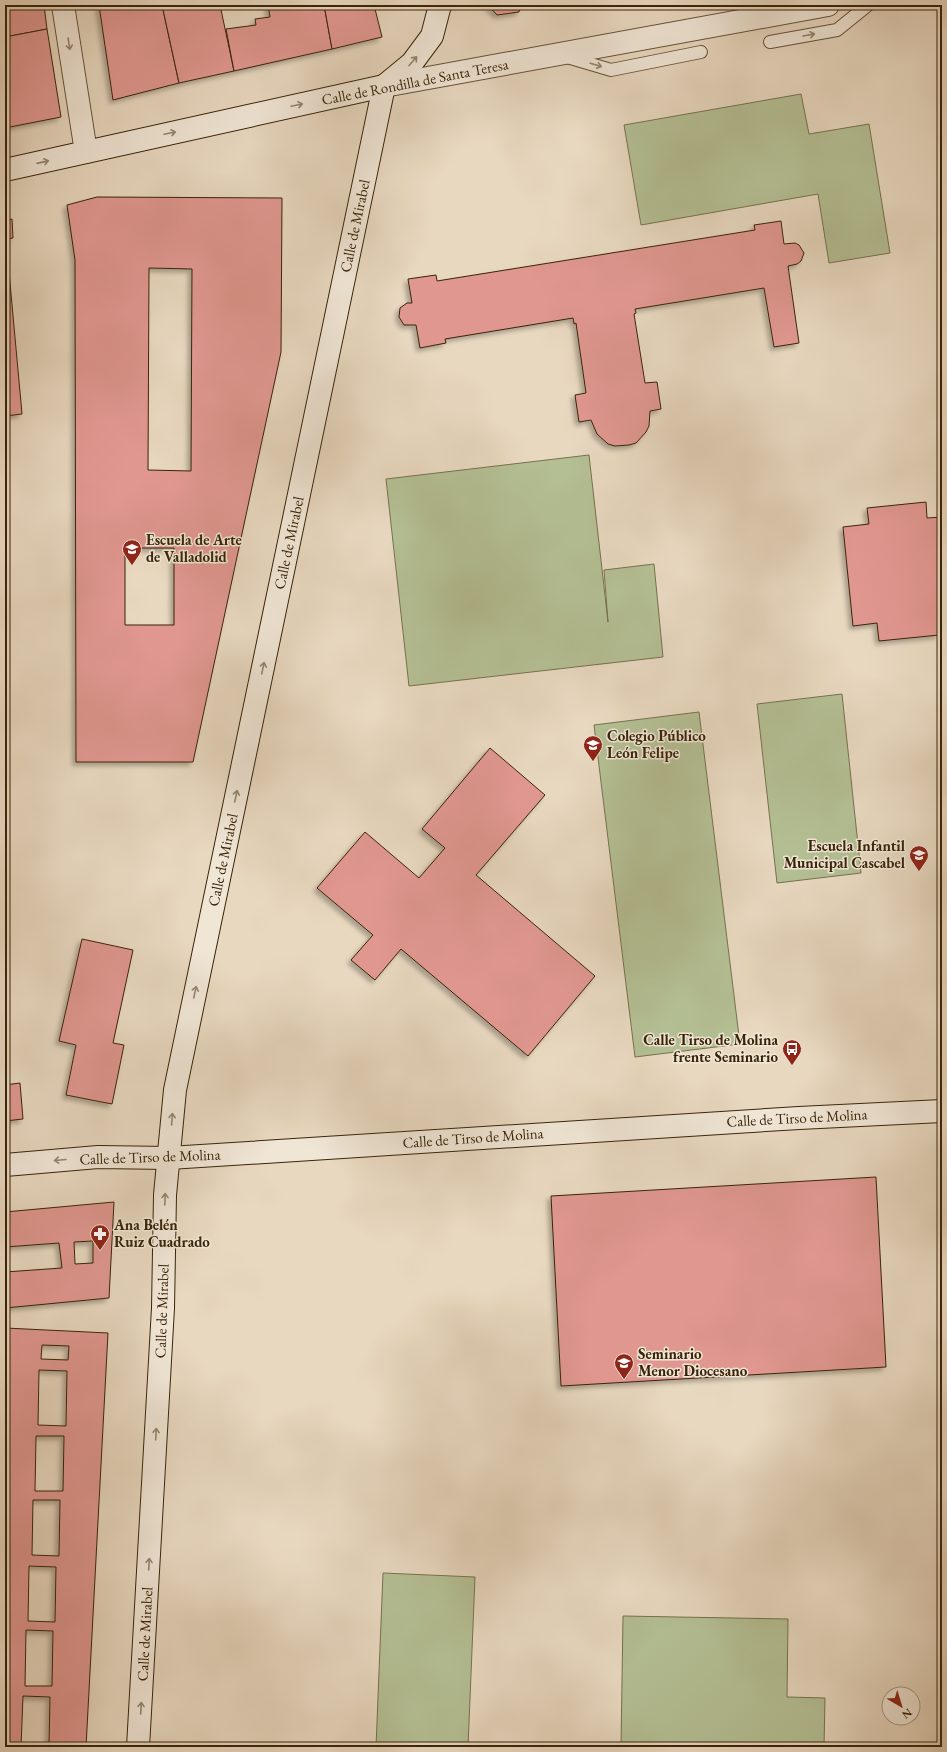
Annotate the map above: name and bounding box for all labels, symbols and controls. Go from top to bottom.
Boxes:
one-way arrow [802,31,815,39]
one-way arrow [65,37,73,50]
street label: Calle de Rondilla de Santa Teresa [320,54,510,109]
one-way arrow [409,55,418,66]
one-way arrow [589,62,602,69]
one-way arrow [290,101,303,109]
one-way arrow [163,129,176,137]
one-way arrow [36,157,49,165]
street label: Calle de Mirabel [335,177,374,274]
street label: Calle de Mirabel [269,494,308,591]
place label: Escuela de Arte de Valladolid [146,530,242,566]
school or university icon: Escuela de Arte de Valladolid [121,538,143,566]
one-way arrow [259,662,267,675]
place label: Colegio Público León Felipe [607,726,706,762]
school or university icon: Colegio Público León Felipe [582,734,604,762]
one-way arrow [233,790,241,803]
street label: Calle de Mirabel [203,811,242,908]
place label: Escuela Infantil Municipal Cascabel [784,836,906,872]
school or university icon: Escuela Infantil Municipal Cascabel [908,844,930,872]
one-way arrow [192,985,200,998]
place label: Calle Tirso de Molina frente Seminario [643,1030,778,1066]
bus stop icon: Calle Tirso de Molina frente Seminario [781,1038,803,1066]
street label: Calle de Tirso de Molina [726,1104,868,1131]
one-way arrow [168,1113,175,1126]
street label: Calle de Tirso de Molina [402,1123,544,1152]
street label: Calle de Tirso de Molina [79,1145,221,1168]
one-way arrow [54,1157,67,1164]
one-way arrow [162,1193,169,1206]
place label: Ana Belén Ruiz Cuadrado [113,1215,210,1251]
pharmacy icon: Ana Belén Ruiz Cuadrado [89,1223,111,1251]
street label: Calle de Mirabel [150,1263,173,1359]
place label: Seminario Menor Diocesano [638,1344,748,1380]
school or university icon: Seminario Menor Diocesano [613,1352,635,1380]
one-way arrow [152,1428,159,1441]
one-way arrow [145,1558,152,1571]
street label: Calle de Mirabel [133,1586,156,1682]
north arrow [881,1686,921,1726]
one-way arrow [137,1702,144,1715]
text: N [899,1706,915,1722]

